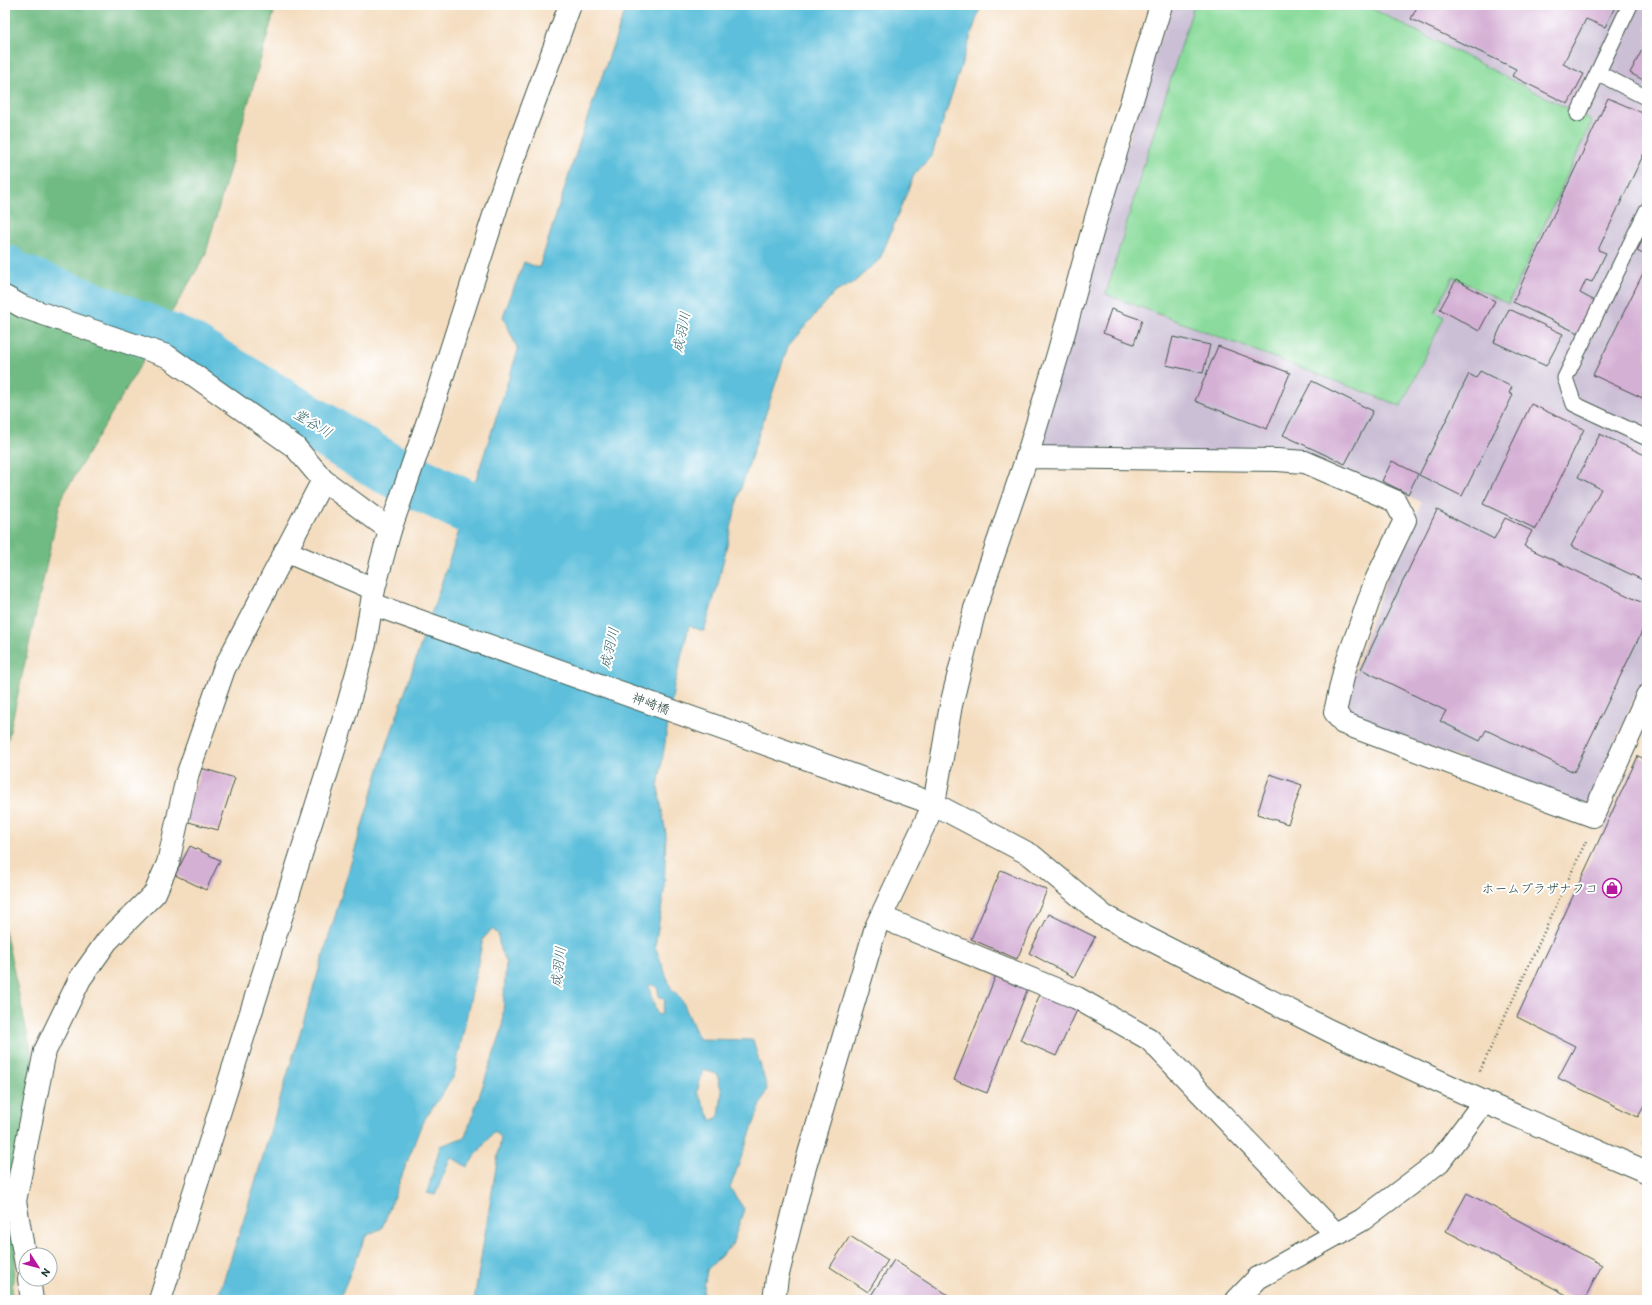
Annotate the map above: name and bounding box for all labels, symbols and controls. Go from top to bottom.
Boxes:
water label: 成羽川 [669,310,694,354]
water label: 堂谷川 [290,405,335,442]
water label: 成羽川 [596,626,622,670]
street label: 神崎橋 [630,690,672,717]
shop icon: ホームプラザナフコ [1601,877,1623,899]
place label: ホームプラザナフコ [1482,881,1598,896]
water label: 成羽川 [548,945,569,989]
north arrow [18,1247,58,1287]
text: N [38,1266,53,1279]

